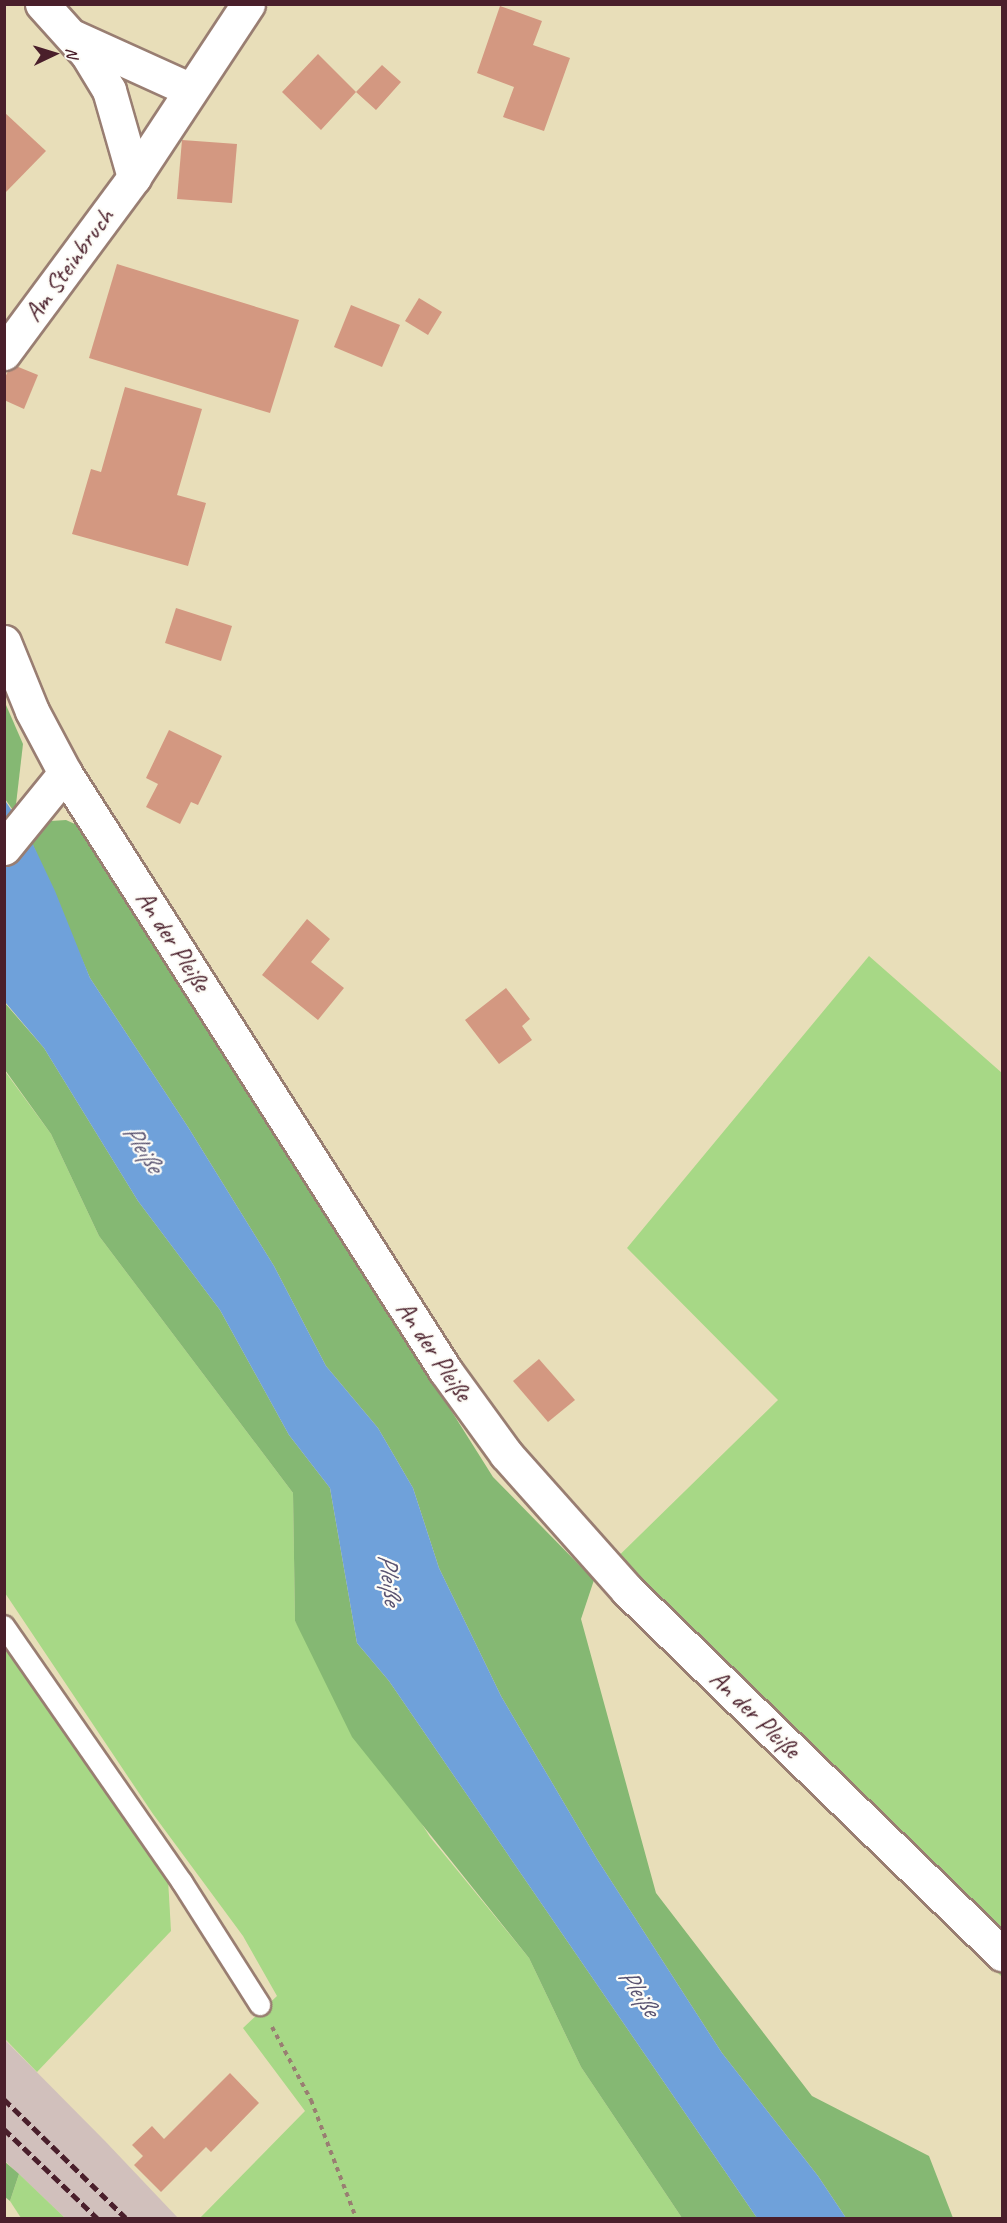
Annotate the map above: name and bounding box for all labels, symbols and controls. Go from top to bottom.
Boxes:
north arrow [24,24,84,84]
text: N [62,47,82,58]
street label: Am Steinbruch [18,202,120,328]
street label: An der Pleiße [129,885,217,997]
water label: Pleiße [116,1118,170,1178]
street label: An der Pleiße [389,1295,479,1407]
water label: Pleiße [371,1552,409,1606]
street label: An der Pleiße [703,1663,807,1765]
water label: Pleiße [611,1962,667,2022]

